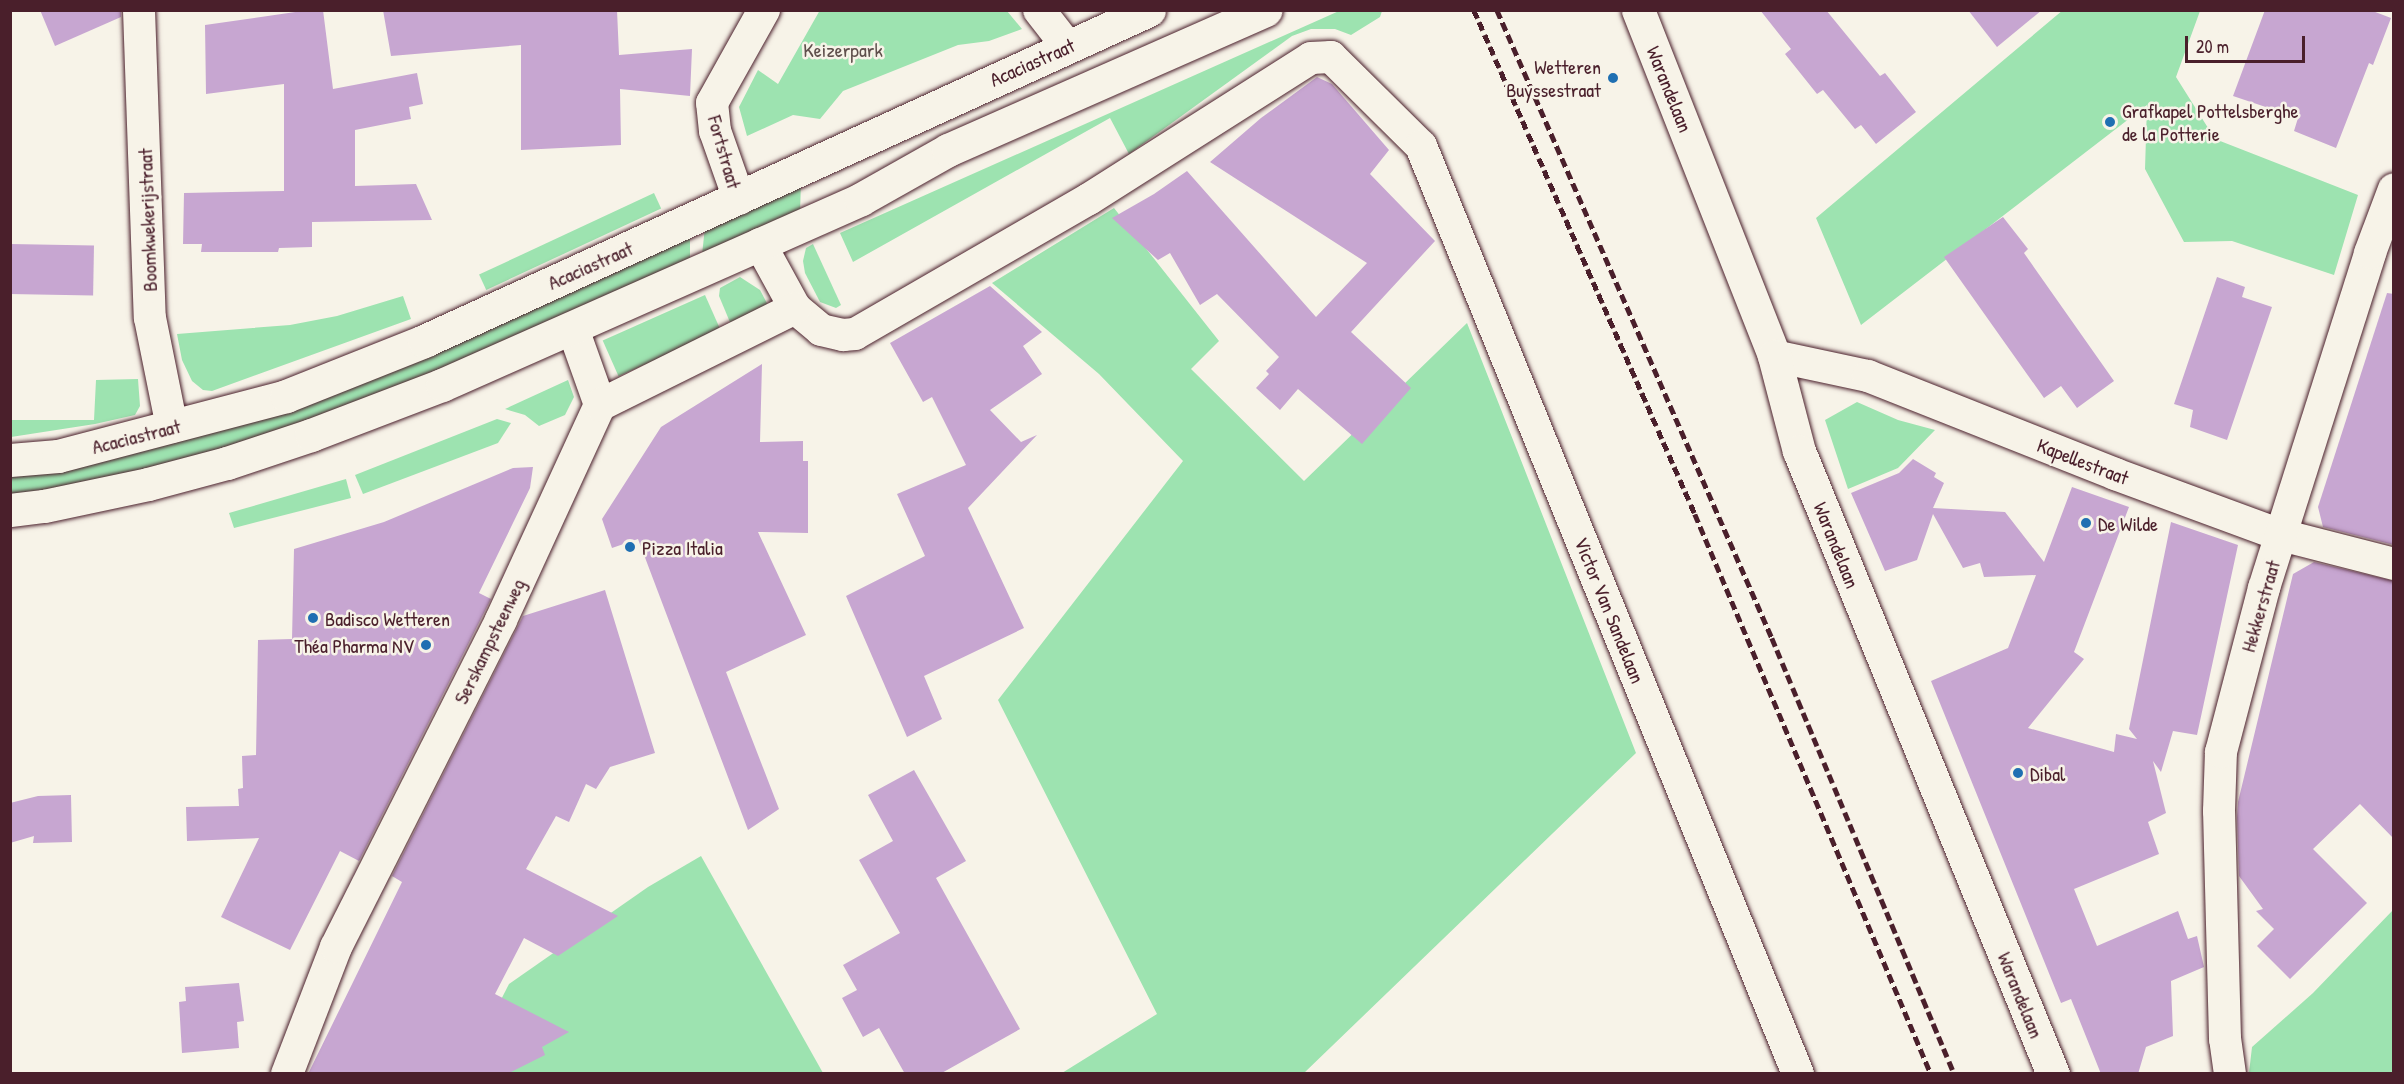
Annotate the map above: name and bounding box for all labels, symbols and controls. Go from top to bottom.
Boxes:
scale bar [2188,24,2308,62]
street label: Acaciastraat [986,33,1078,91]
text: 20 m [2196,34,2229,59]
park label: Keizerpark [803,37,883,61]
street label: Warandelaan [1642,43,1698,135]
place label: Wetteren Buyssestraat [1506,54,1601,101]
marker: Wetteren Buyssestraat [1606,71,1620,85]
place label: Grafkapel Pottelsberghe de la Potterie [2122,98,2298,145]
street label: Fortstraat [703,113,747,191]
marker: Grafkapel Pottelsberghe de la Potterie [2103,115,2117,129]
street label: Boomkwekerijstraat [133,148,161,292]
street label: Acaciastraat [544,236,636,294]
street label: Acaciastraat [89,413,183,459]
street label: Kapellestraat [2034,433,2132,489]
street label: Warandelaan [1809,499,1865,591]
place label: De Wilde [2098,511,2158,535]
marker: De Wilde [2079,516,2093,530]
street label: Victor Van Sandelaan [1570,534,1650,686]
place label: Pizza Italia [642,535,723,559]
marker: Pizza Italia [623,540,637,554]
street label: Hekkerstraat [2235,557,2285,655]
street label: Serskampsteenweg [448,574,530,708]
place label: Badisco Wetteren [325,606,450,630]
marker: Badisco Wetteren [306,611,320,625]
place label: Théa Pharma NV [294,633,414,657]
marker: Théa Pharma NV [419,638,433,652]
place label: Dibal [2030,761,2065,785]
marker: Dibal [2011,766,2025,780]
street label: Warandelaan [1993,949,2049,1041]

